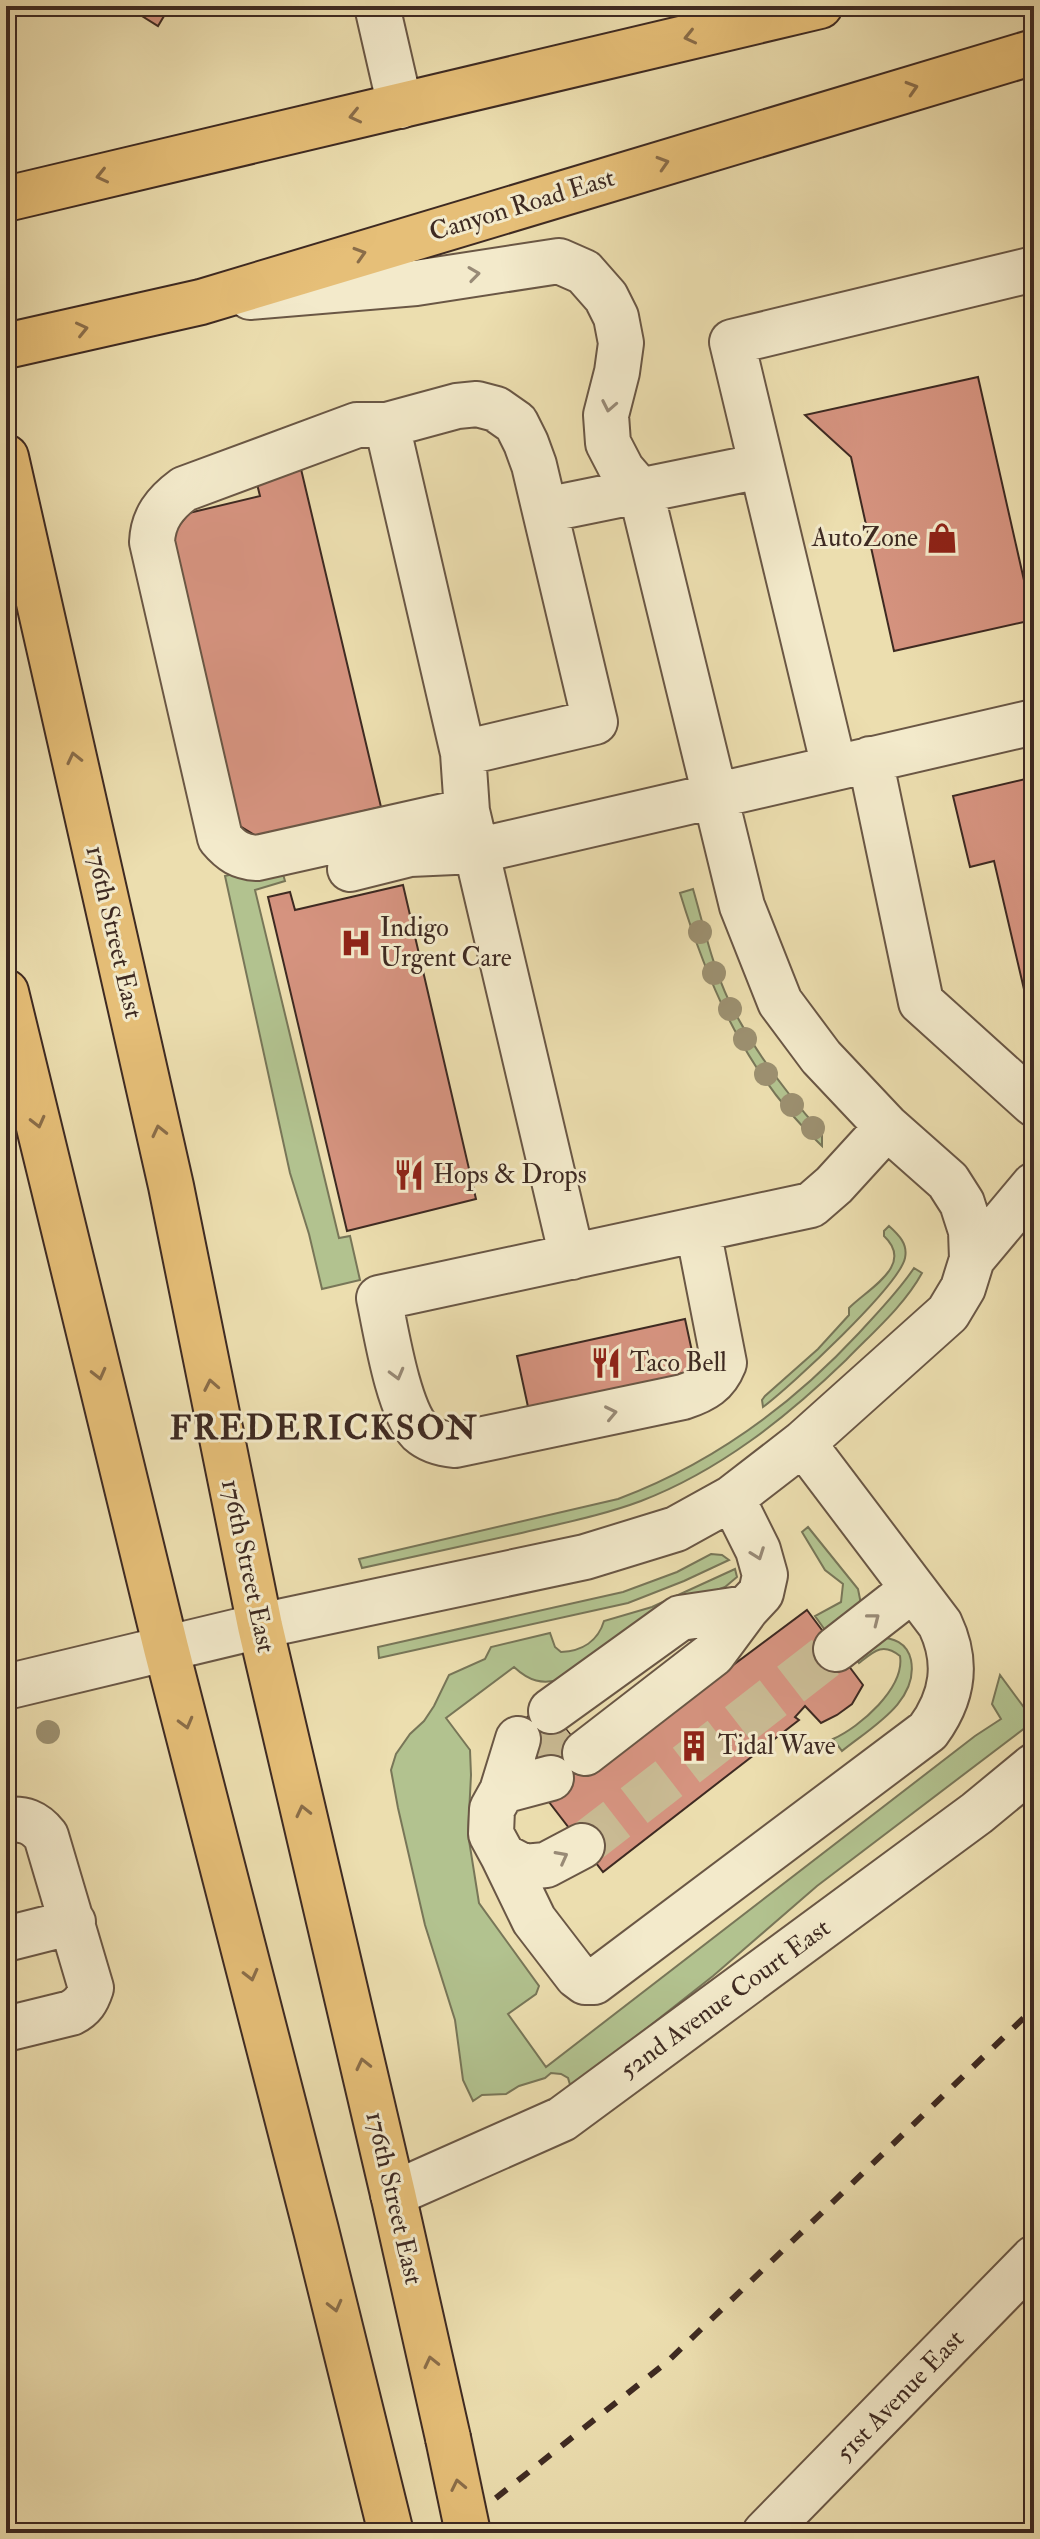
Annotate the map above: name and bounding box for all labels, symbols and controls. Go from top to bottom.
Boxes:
one-way arrow [683,28,697,45]
one-way arrow [904,81,918,97]
one-way arrow [349,107,362,124]
one-way arrow [655,156,669,172]
street label: Canyon Road East [426,162,618,248]
one-way arrow [96,167,109,184]
one-way arrow [353,247,366,263]
one-way arrow [467,266,481,283]
one-way arrow [75,321,88,338]
one-way arrow [601,400,618,413]
shop icon: AutoZone [925,521,959,555]
place label: AutoZone [811,522,918,554]
one-way arrow [67,752,84,766]
street label: 176th Street East [79,842,149,1022]
place label: Indigo Urgent Care [380,912,512,974]
hospital icon: Indigo Urgent Care [339,926,373,960]
one-way arrow [28,1115,45,1129]
one-way arrow [151,1124,168,1138]
restaurant icon: Hops & Drops [392,1158,426,1192]
place label: Hops & Drops [433,1159,587,1192]
restaurant icon: Taco Bell [589,1346,623,1380]
place label: Taco Bell [630,1347,727,1379]
one-way arrow [90,1366,107,1380]
one-way arrow [388,1367,405,1381]
one-way arrow [204,1378,221,1392]
one-way arrow [604,1405,617,1422]
district label: FREDERICKSON [170,1407,478,1450]
street label: 176th Street East [214,1476,282,1656]
one-way arrow [748,1546,765,1560]
one-way arrow [866,1615,880,1629]
one-way arrow [176,1716,193,1730]
building icon: Tidal Wave [677,1729,711,1763]
place label: Tidal Wave [718,1730,836,1762]
one-way arrow [295,1804,312,1818]
one-way arrow [553,1851,568,1866]
street label: 52nd Avenue Court East [614,1912,836,2086]
one-way arrow [241,1968,258,1982]
one-way arrow [355,2057,372,2071]
street label: 176th Street East [359,2108,429,2288]
one-way arrow [326,2298,343,2312]
street label: 51st Avenue East [829,2323,971,2469]
one-way arrow [423,2355,440,2369]
one-way arrow [450,2479,467,2493]

